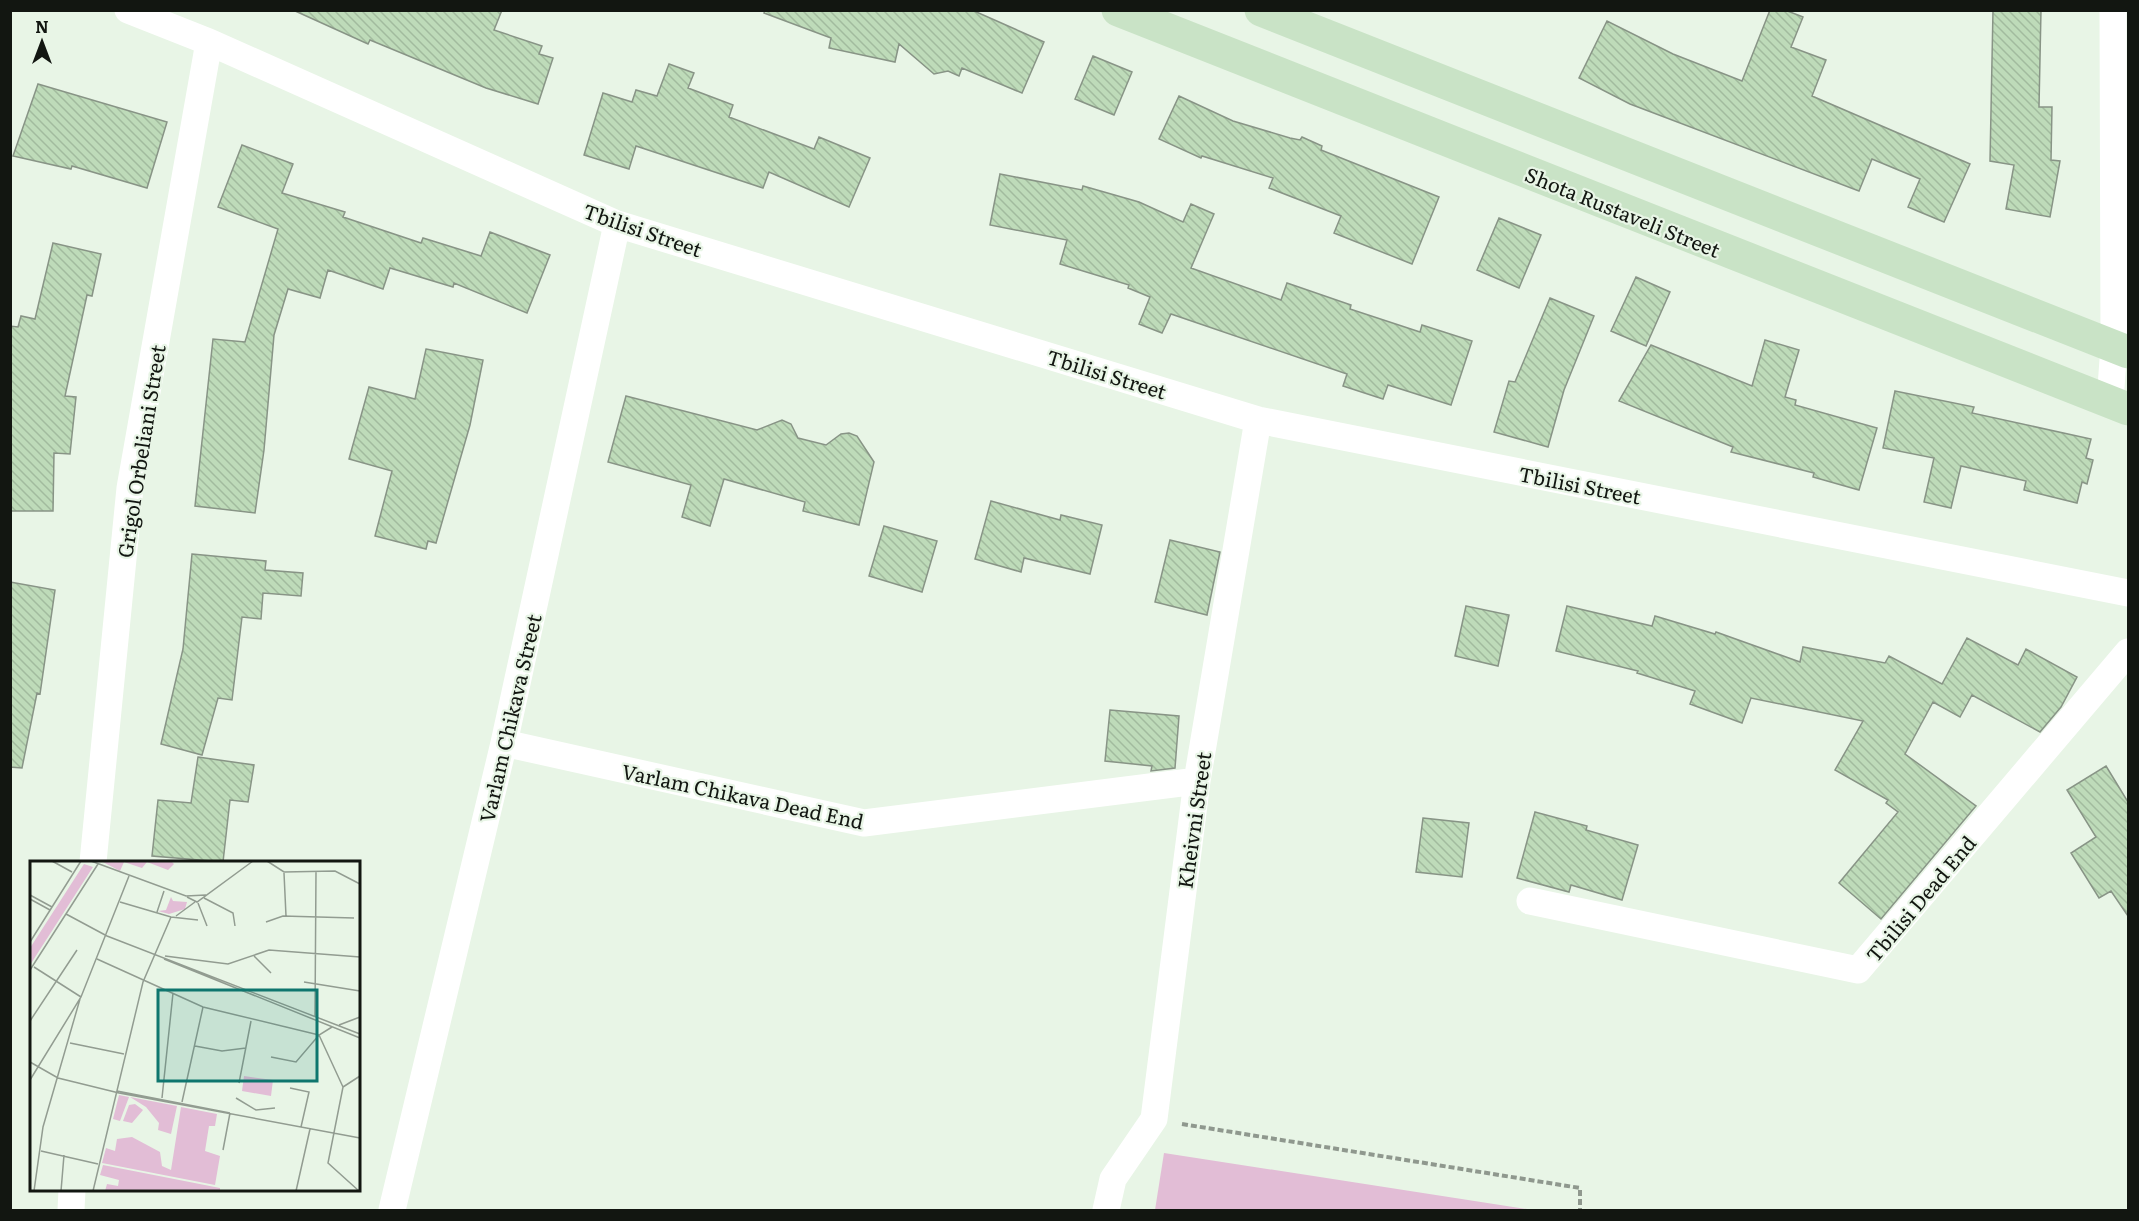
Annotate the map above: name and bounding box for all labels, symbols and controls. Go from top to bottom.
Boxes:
north arrow [12,12,72,72]
text: N [35,14,49,38]
street label: Shota Rustaveli Street [1521,158,1725,264]
street label: Tbilisi Street [580,195,706,263]
street label: Tbilisi Street [1043,341,1171,405]
street label: Grigol Orbeliani Street [108,342,172,560]
street label: Tbilisi Street [1516,457,1644,511]
street label: Varlam Chikava Street [470,611,548,825]
street label: Kheivni Street [1169,750,1217,890]
street label: Varlam Chikava Dead End [619,755,867,835]
street label: Tbilisi Dead End [1858,828,1982,968]
inset map [30,861,360,1191]

